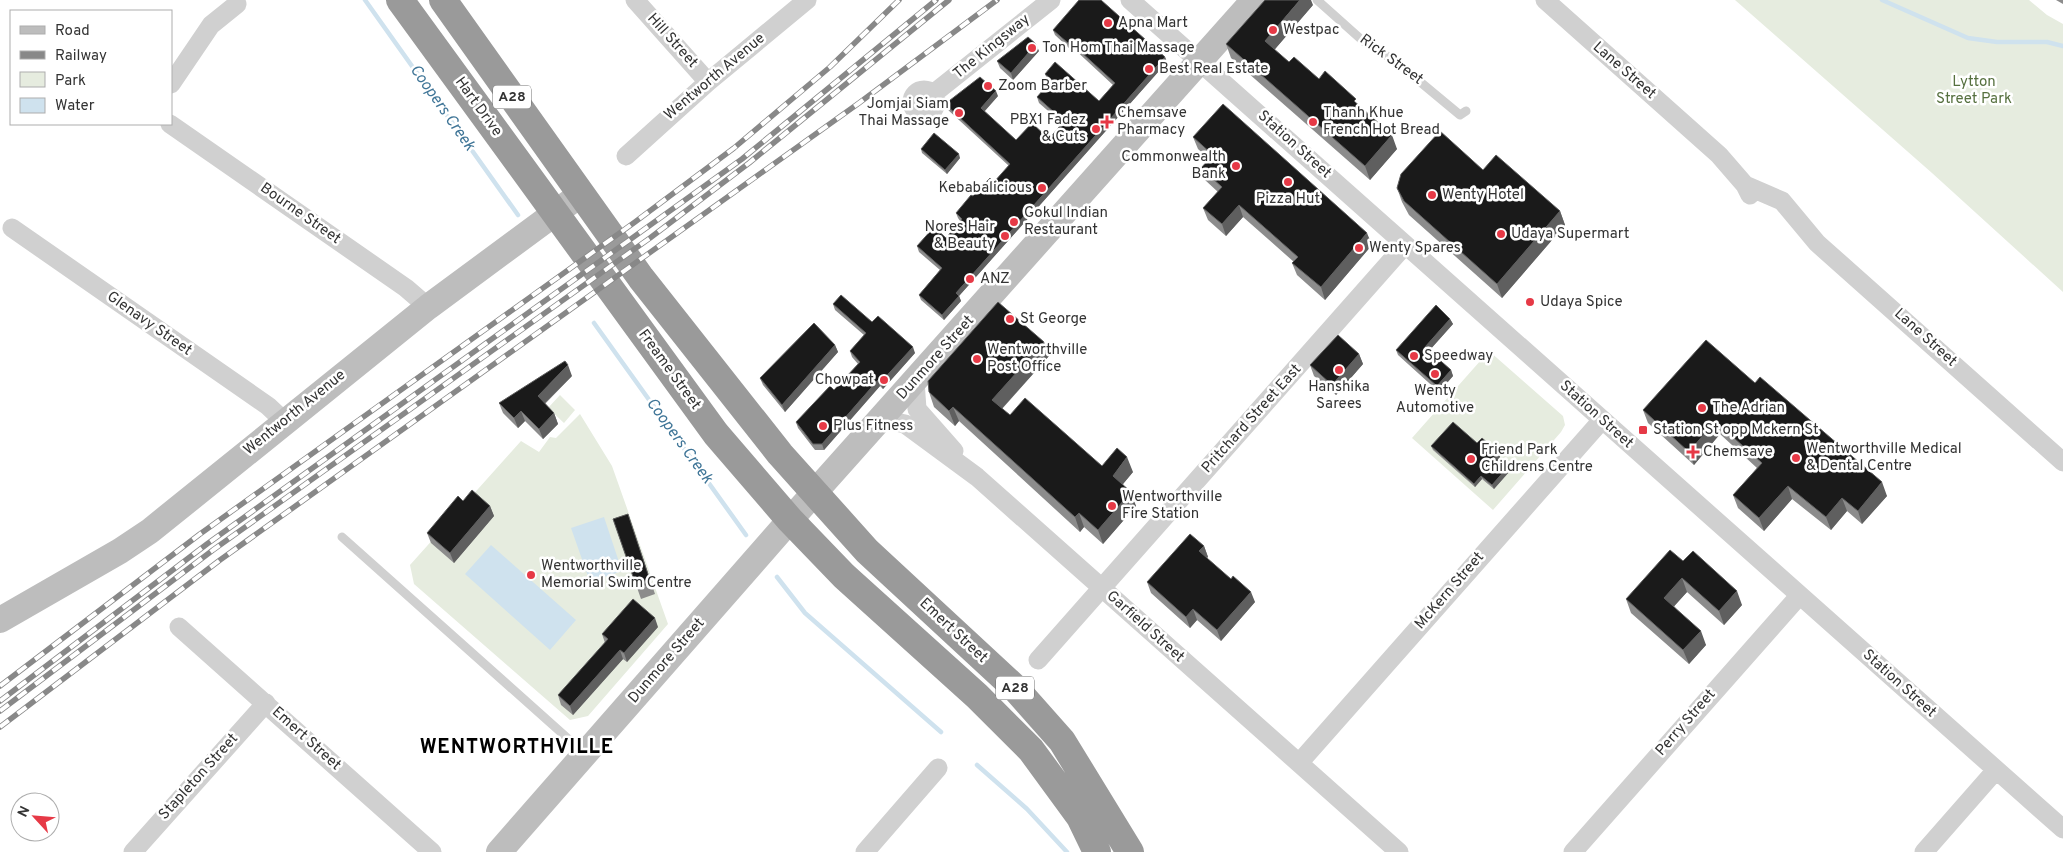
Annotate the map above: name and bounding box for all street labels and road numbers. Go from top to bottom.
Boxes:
street label: Hill Street [643,10,701,72]
street label: The Kingsway [950,10,1034,84]
street label: Wentworth Avenue [661,29,769,125]
street label: Rick Street [1355,31,1427,89]
street label: Lane Street [1588,38,1660,104]
street label: Hart Drive [450,74,506,140]
road number: A28 [493,85,531,108]
street label: Station Street [1253,107,1335,183]
street label: Bourne Street [256,179,344,249]
street label: Glenavy Street [103,288,195,360]
street label: Lane Street [1890,305,1960,371]
street label: Dunmore Street [893,312,979,404]
street label: Freame Street [633,326,705,414]
street label: Pritchard Street East [1198,361,1306,477]
street label: Wentworth Avenue [240,366,350,460]
street label: Station Street [1555,377,1637,453]
street label: McKern Street [1411,548,1489,634]
street label: Garfield Street [1102,587,1188,667]
street label: Emert Street [915,595,991,667]
street label: Dunmore Street [625,614,709,708]
street label: Station Street [1858,646,1940,722]
road number: A28 [996,676,1034,700]
street label: Perry Street [1652,686,1720,760]
street label: Emert Street [267,703,345,775]
street label: Stapleton Street [155,730,243,824]

